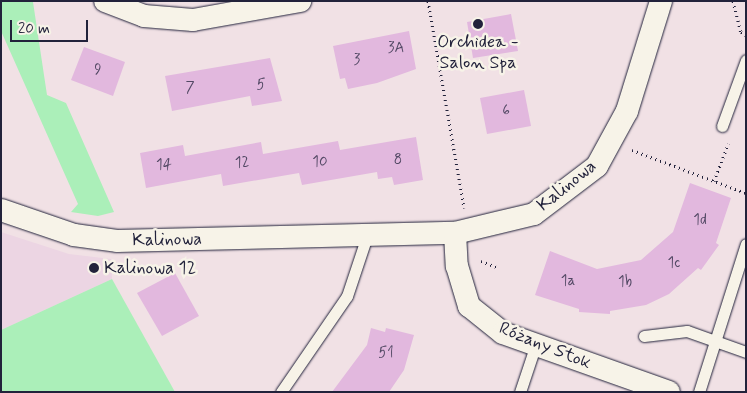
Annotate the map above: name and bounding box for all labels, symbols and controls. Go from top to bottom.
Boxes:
scale bar [12,10,90,42]
marker: Orchidea - Salon Spa [472,18,484,30]
text: 20 m [18,19,50,39]
place label: Orchidea - Salon Spa [437,32,519,74]
house number: 3A [388,40,404,58]
house number: 3 [354,52,360,70]
house number: 9 [94,62,102,80]
house number: 5 [257,77,265,95]
house number: 7 [185,80,195,98]
house number: 6 [502,103,510,121]
house number: 8 [394,152,402,170]
house number: 10 [312,154,328,172]
house number: 12 [235,155,249,173]
street label: Kalinowa [533,156,601,216]
house number: 14 [156,157,172,175]
house number: 1d [693,212,707,230]
street label: Kalinowa [132,229,202,251]
house number: 1c [668,255,680,273]
place label: Kalinowa 12 [104,257,196,279]
marker: Kalinowa 12 [88,262,100,274]
house number: 1a [561,273,575,291]
house number: 1b [618,274,632,292]
street label: Różany Stok [498,319,592,373]
house number: 51 [378,345,394,363]

